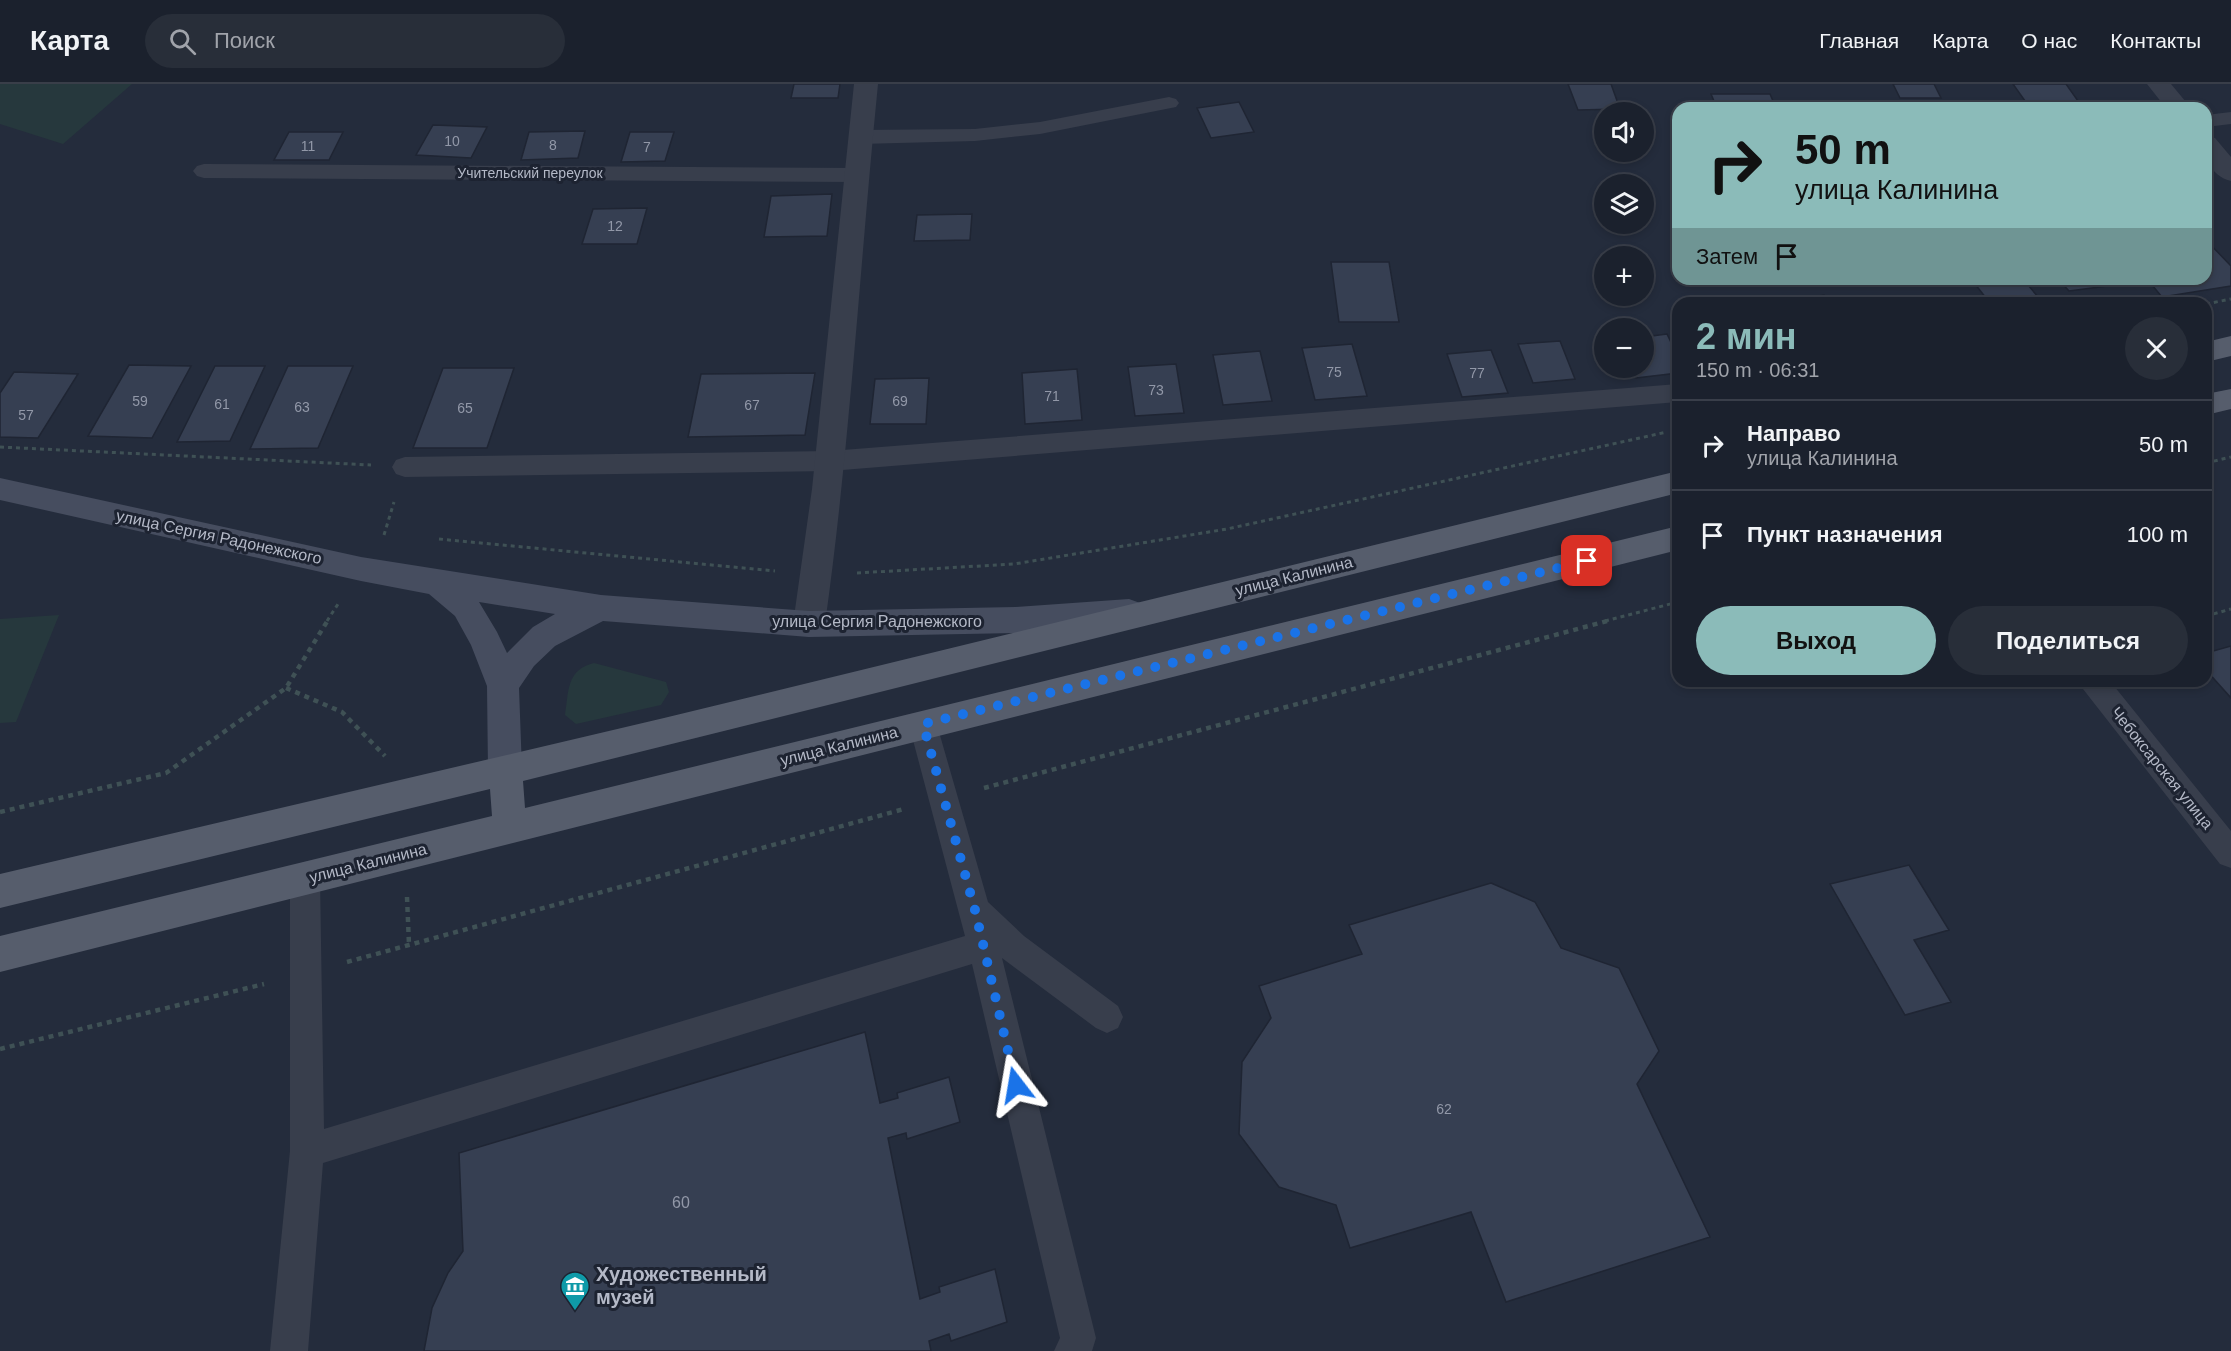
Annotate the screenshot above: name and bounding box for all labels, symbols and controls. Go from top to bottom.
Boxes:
search box [145,14,565,68]
text: Карта [30,25,109,56]
icon: search [166,25,199,58]
text: Поиск [214,28,275,53]
text: Главная [1819,29,1899,52]
text: Карта [1932,29,1988,52]
text: О нас [2021,29,2077,52]
text: Контакты [2110,29,2201,52]
map controls [1594,102,1654,378]
button: sound [1594,102,1654,162]
icon: right [1696,126,1774,204]
text: 50 m [1795,126,1891,173]
house number: 10 [444,133,460,149]
house number: 8 [549,137,557,153]
house number: 11 [301,138,315,154]
house number: 7 [643,139,651,155]
street label: Учительский переулок [457,165,604,181]
button: layers [1594,174,1654,234]
text: улица Калинина [1795,175,1998,205]
house number: 12 [607,218,623,234]
icon: arrive [1770,240,1803,273]
text: Затем [1696,244,1758,269]
button: + [1594,246,1654,306]
text: 2 мин [1696,316,1797,357]
button: close [2125,317,2188,380]
button: − [1594,318,1654,378]
text: 150 m · 06:31 [1696,359,1819,381]
house number: 75 [1326,364,1342,380]
house number: 77 [1469,365,1485,381]
house number: 73 [1148,382,1164,398]
house number: 71 [1044,388,1060,404]
house number: 59 [132,393,148,409]
house number: 69 [892,393,908,409]
house number: 61 [214,396,230,412]
house number: 67 [744,397,760,413]
house number: 63 [294,399,310,415]
house number: 65 [457,400,473,416]
house number: 57 [18,407,34,423]
text: Направо [1747,421,1841,446]
icon: right [1696,429,1729,462]
text: 50 m [2139,432,2188,457]
text: улица Калинина [1747,447,1898,469]
street label: улица Сергия Радонежского [115,507,323,567]
icon: arrive [1696,519,1729,552]
text: Пункт назначения [1747,522,1943,547]
text: 100 m [2127,522,2188,547]
pin [1561,535,1612,586]
icon: arrive [1570,544,1603,577]
street label: улица Калинина [1234,553,1355,599]
button: Выход [1696,606,1936,675]
button: Поделиться [1948,606,2188,675]
street label: улица Сергия Радонежского [772,613,982,630]
street label: Чебоксарская улица [2108,704,2216,832]
street label: улица Калинина [779,723,900,769]
street label: улица Калинина [308,840,429,886]
position arrow [984,1053,1048,1117]
house number: 62 [1436,1101,1452,1117]
house number: 60 [672,1194,690,1211]
place label: Художественный музей [596,1263,767,1308]
museum icon: Художественный музей [559,1270,591,1312]

